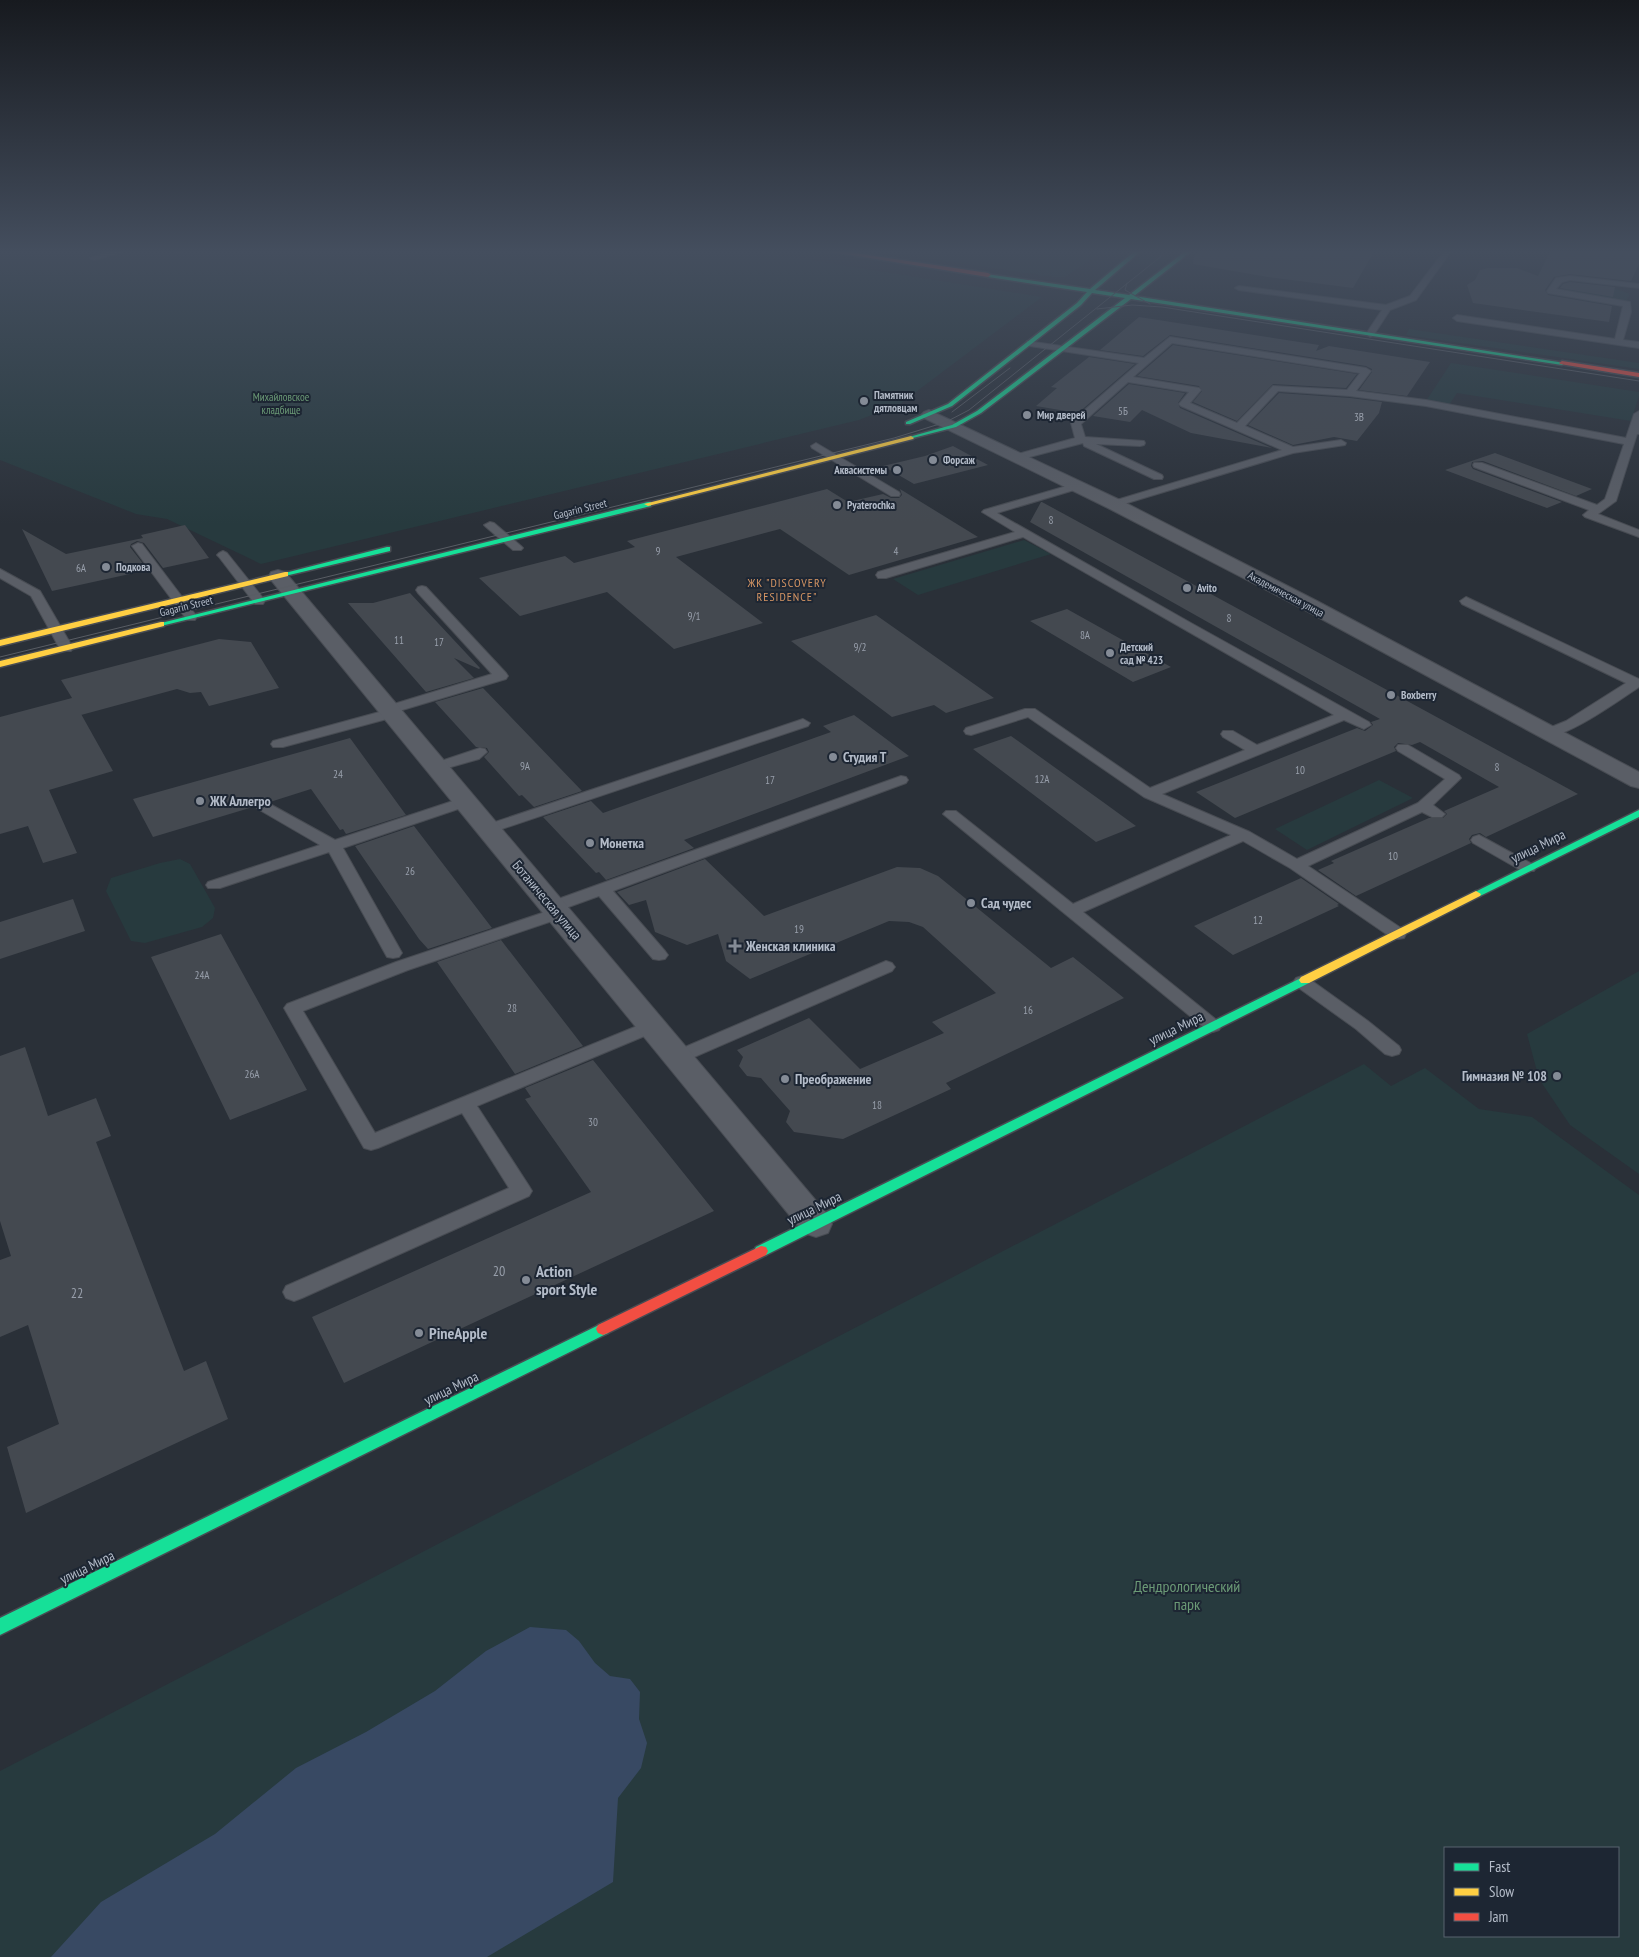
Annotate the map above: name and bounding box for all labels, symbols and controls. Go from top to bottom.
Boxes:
place label: Памятник дятловцам [873,388,917,415]
park label: Михайловское кладбище [253,390,310,417]
marker: Памятник дятловцам [858,395,870,407]
house number: 5Б [1118,404,1128,418]
place label: Мир дверей [1037,408,1086,422]
marker: Мир дверей [1021,409,1033,421]
house number: 3В [1354,410,1364,424]
place label: Форсаж [943,453,976,467]
marker: Форсаж [927,454,939,466]
place label: Аквасистемы [833,463,887,477]
marker: Аквасистемы [891,464,903,476]
street label: Gagarin Street [552,496,608,522]
place label: Pyaterochka [847,498,896,512]
marker: Pyaterochka [831,499,843,511]
house number: 8 [1049,513,1054,527]
house number: 9 [656,544,661,558]
house number: 4 [894,544,899,558]
place label: Подкова [116,560,151,574]
house number: 6А [76,561,87,575]
marker: Подкова [100,561,112,573]
street label: Академическая улица [1245,568,1327,620]
district label: ЖК "DISCOVERY RESIDENCE" [746,575,827,604]
place label: Avito [1196,581,1217,595]
marker: Avito [1181,582,1193,594]
street label: Gagarin Street [158,593,214,619]
house number: 9/1 [687,609,701,623]
house number: 8 [1227,611,1232,625]
house number: 8А [1080,628,1091,642]
house number: 11 [394,633,404,647]
house number: 17 [434,635,444,649]
house number: 9/2 [853,640,867,654]
place label: Детский сад № 423 [1120,640,1163,667]
marker: Детский сад № 423 [1104,647,1116,659]
place label: Boxberry [1401,688,1437,702]
marker: Boxberry [1385,689,1397,701]
place label: Студия Т [843,748,887,766]
marker: Студия Т [827,751,839,763]
house number: 9А [520,759,531,773]
house number: 8 [1495,760,1500,774]
house number: 10 [1295,763,1305,777]
house number: 24 [333,767,343,781]
house number: 12А [1034,772,1050,786]
house number: 17 [765,773,775,787]
place label: ЖК Аллегро [209,792,271,810]
marker: ЖК Аллегро [194,795,206,807]
street label: улица Мира [1508,825,1568,867]
place label: Монетка [600,834,644,852]
marker: Монетка [584,837,596,849]
house number: 10 [1388,849,1398,863]
street label: Ботаническая улица [508,856,586,944]
house number: 26 [405,864,415,878]
place label: Сад чудес [981,894,1031,912]
marker: Сад чудес [965,897,977,909]
house number: 12 [1253,913,1263,927]
house number: 19 [794,922,804,936]
place label: Женская клиника [745,937,836,955]
marker: Женская клиника [728,939,742,953]
house number: 24А [194,968,210,982]
house number: 28 [507,1001,517,1015]
house number: 16 [1023,1003,1033,1017]
street label: улица Мира [1146,1007,1206,1049]
house number: 26А [244,1067,260,1081]
place label: Гимназия № 108 [1462,1067,1547,1085]
place label: Преображение [795,1070,872,1088]
marker: Гимназия № 108 [1551,1070,1563,1082]
marker: Преображение [779,1073,791,1085]
house number: 18 [872,1098,882,1112]
house number: 30 [588,1115,598,1129]
street label: улица Мира [784,1187,844,1229]
place label: Action sport Style [535,1261,598,1299]
house number: 20 [493,1262,505,1280]
marker: Action sport Style [520,1274,532,1286]
house number: 22 [71,1284,83,1302]
place label: PineApple [429,1323,487,1343]
marker: PineApple [413,1327,425,1339]
street label: улица Мира [421,1367,481,1409]
street label: улица Мира [57,1546,117,1588]
park label: Дендрологический парк [1134,1576,1240,1614]
legend [1444,1847,1619,1937]
text: Fast [1489,1857,1510,1876]
text: Slow [1489,1882,1514,1901]
text: Jam [1488,1907,1508,1926]

